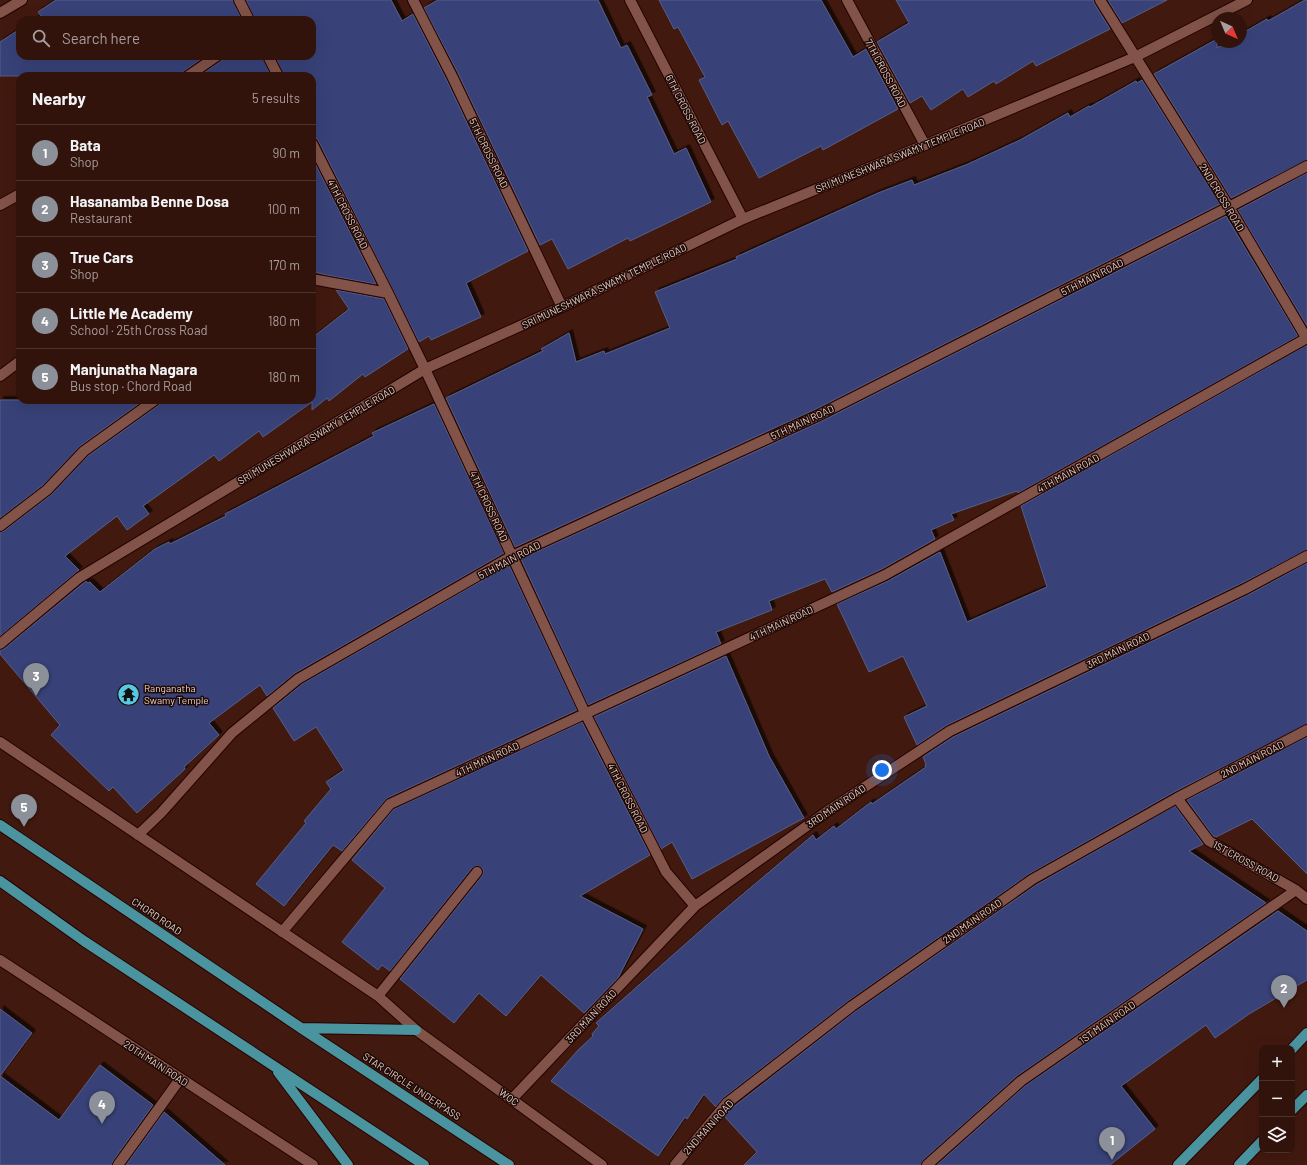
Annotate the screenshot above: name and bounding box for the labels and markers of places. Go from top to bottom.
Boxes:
pin: 3 [23,663,49,696]
temple icon: Ranganatha Swamy Temple [115,681,141,707]
place label: Ranganatha Swamy Temple [144,682,209,706]
pin: 5 [11,794,37,827]
pin: 2 [1271,975,1297,1008]
pin: 4 [89,1091,115,1124]
pin: 1 [1099,1127,1125,1160]

